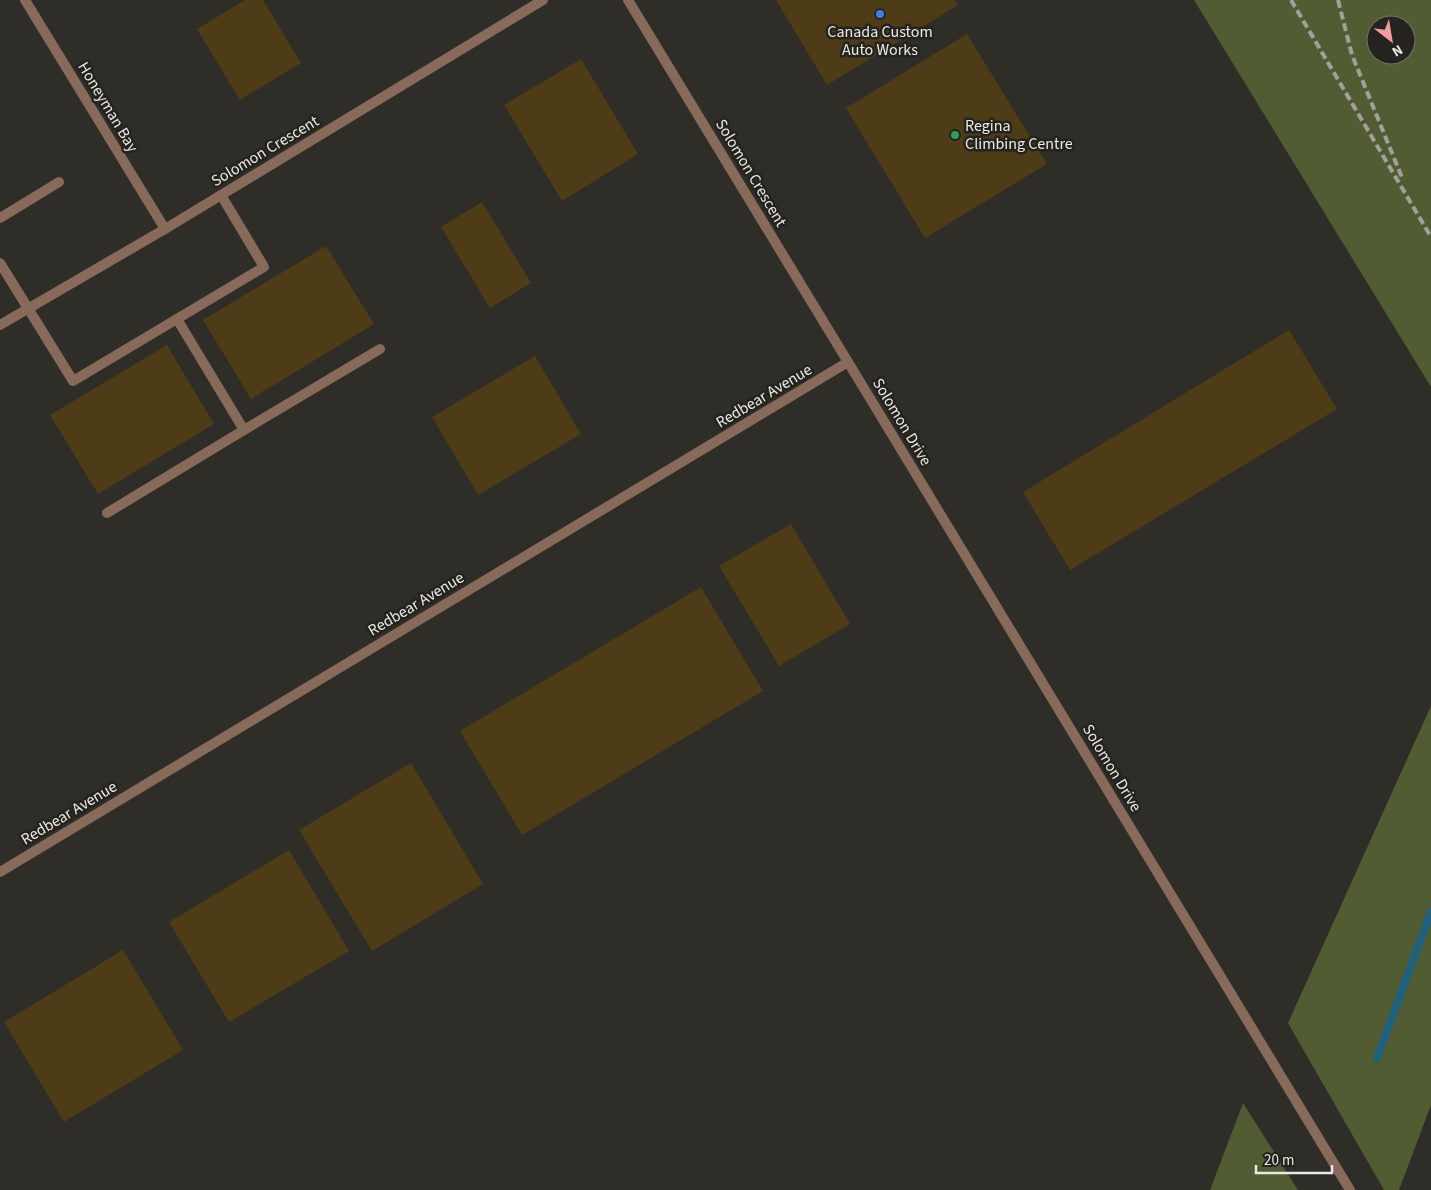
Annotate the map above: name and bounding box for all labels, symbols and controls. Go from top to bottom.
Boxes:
marker: Canada Custom Auto Works [874,8,886,20]
north arrow [1366,15,1416,65]
place label: Canada Custom Auto Works [827,21,933,61]
text: N [1388,39,1406,61]
street label: Honeyman Bay [72,58,144,157]
street label: Solomon Crescent [207,110,323,192]
street label: Solomon Crescent [710,115,792,231]
place label: Regina Climbing Centre [965,115,1073,155]
marker: Regina Climbing Centre [949,129,961,141]
street label: Redbear Avenue [712,359,816,433]
street label: Solomon Drive [867,374,937,470]
street label: Redbear Avenue [364,567,468,641]
street label: Solomon Drive [1077,720,1147,816]
street label: Redbear Avenue [17,776,121,850]
scale bar [1256,1142,1332,1174]
text: 20 m [1264,1150,1294,1171]

